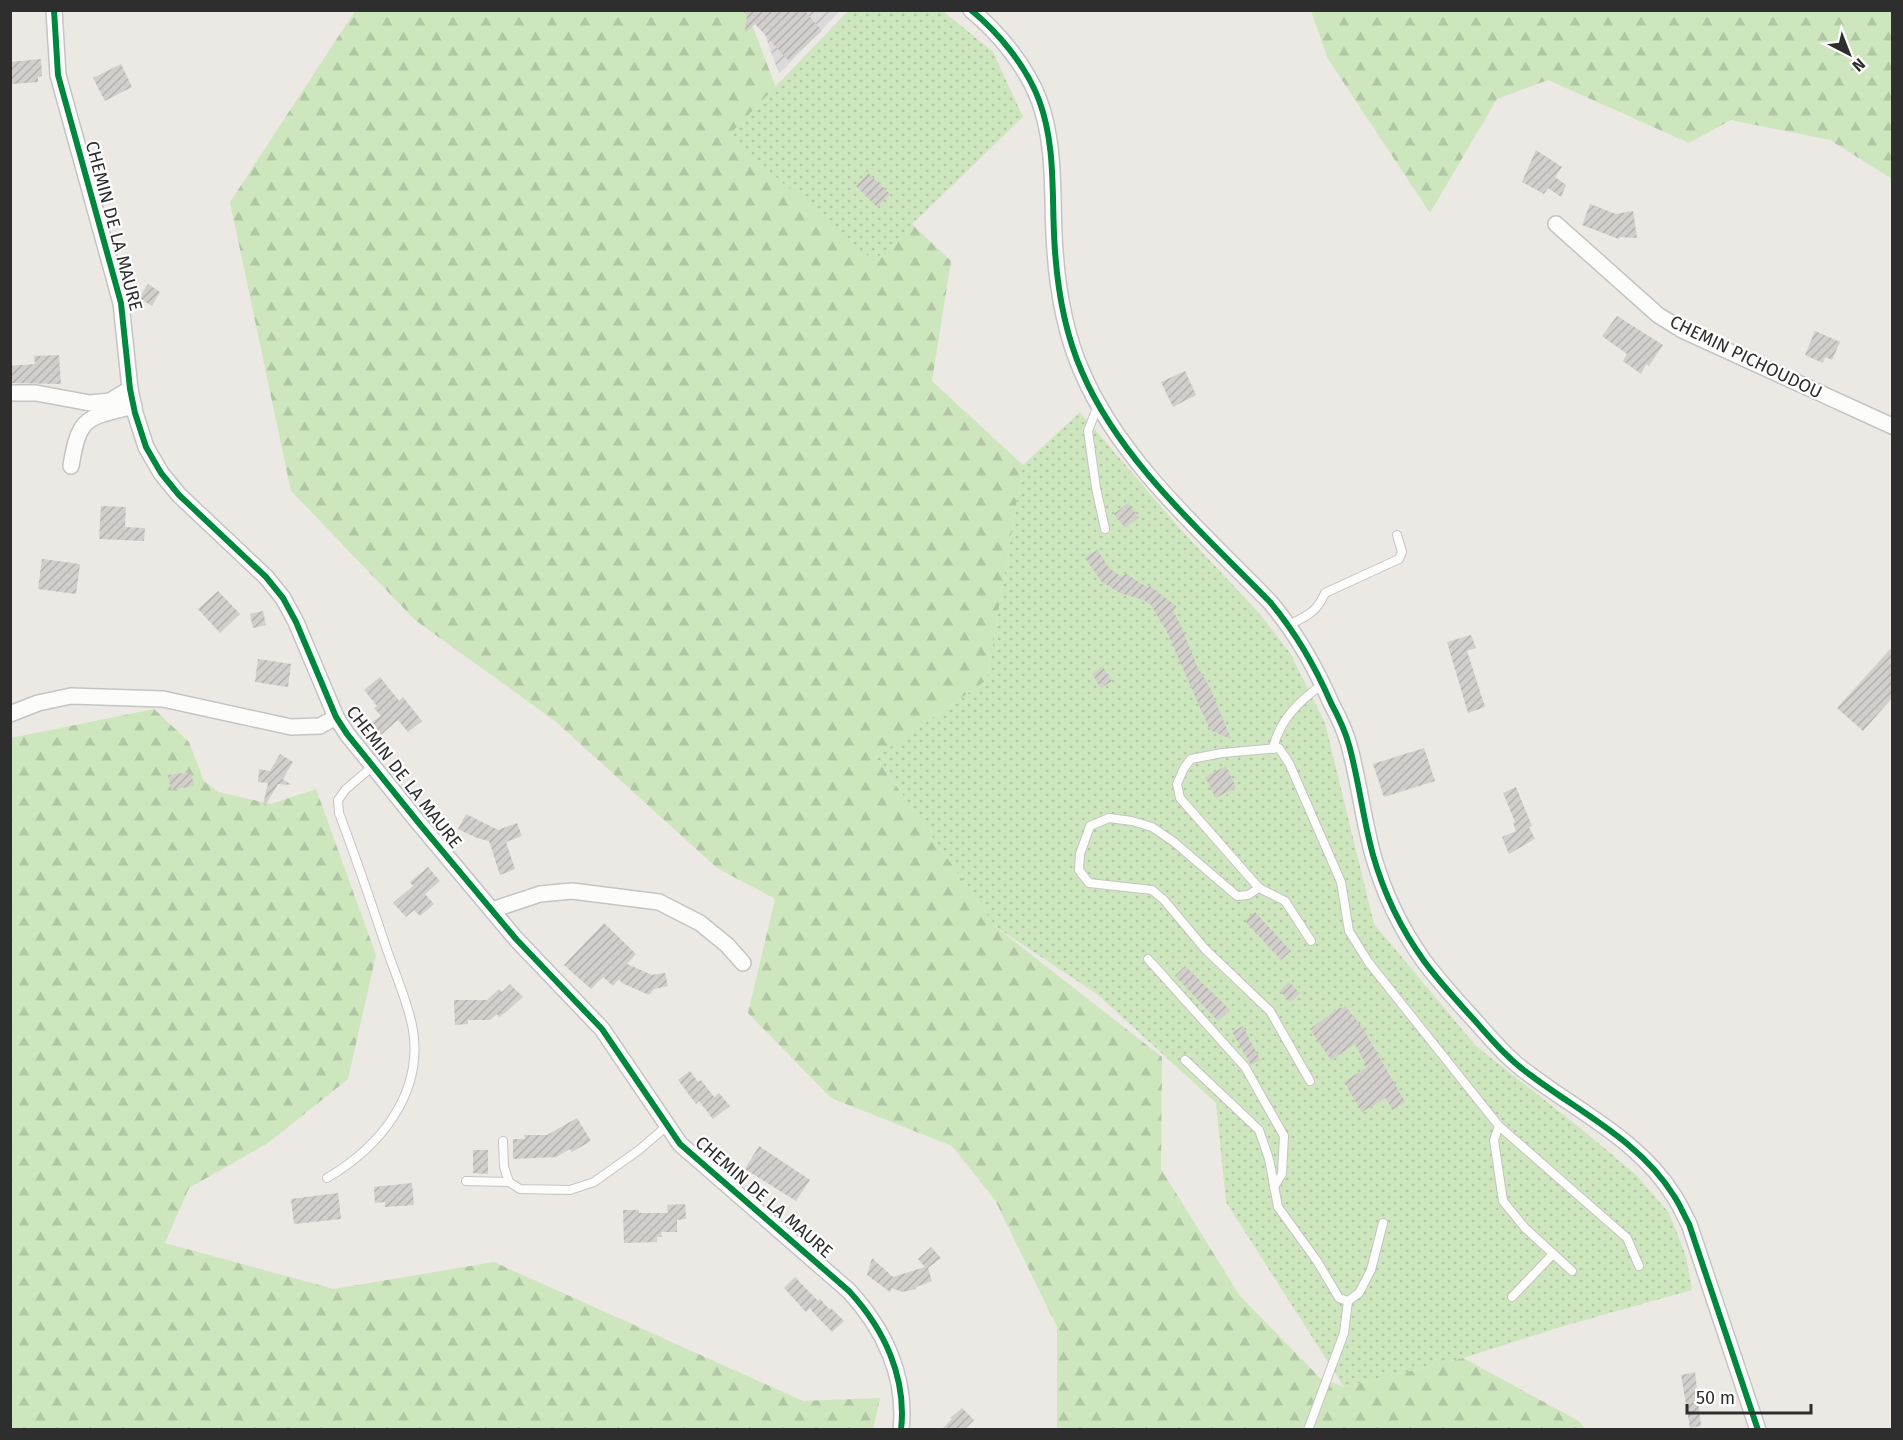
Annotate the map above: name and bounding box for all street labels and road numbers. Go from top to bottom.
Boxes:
street label: CHEMIN DE LA MAURE [81,139,147,313]
street label: CHEMIN PICHOUDOU [1666,311,1826,403]
street label: CHEMIN DE LA MAURE [341,701,467,853]
street label: CHEMIN DE LA MAURE [691,1131,837,1263]

